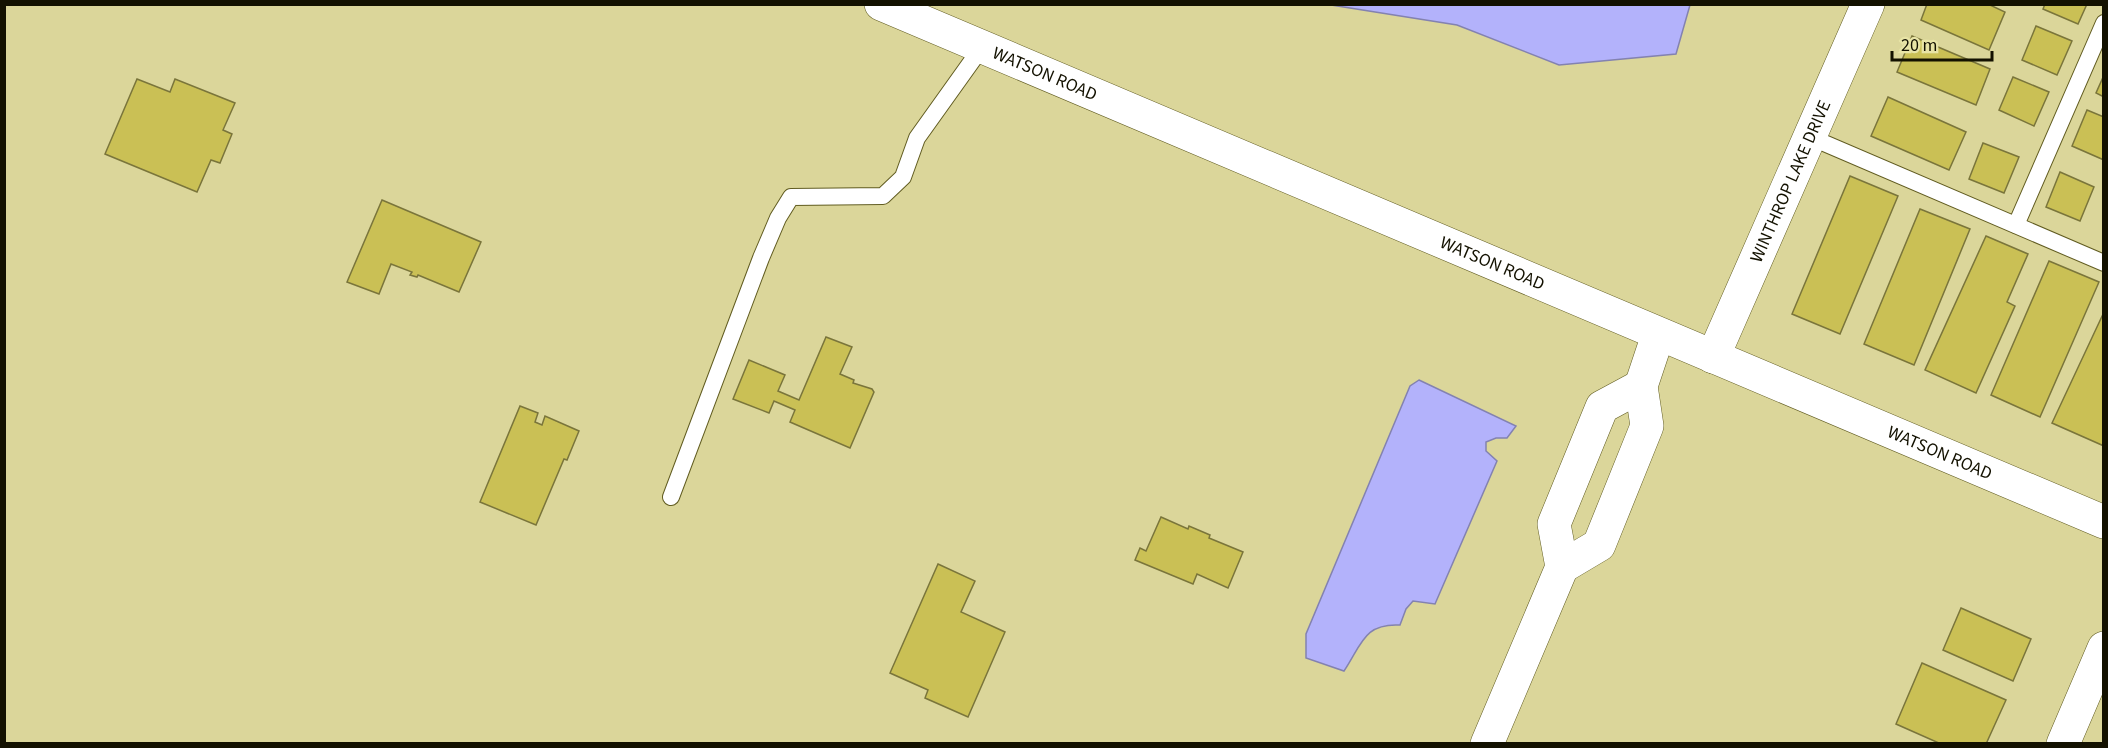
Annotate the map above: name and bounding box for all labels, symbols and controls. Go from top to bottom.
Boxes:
scale bar [1892,24,1992,62]
text: 20 m [1901,33,1937,58]
street label: WATSON ROAD [988,41,1101,107]
street label: WINTHROP LAKE DRIVE [1744,96,1837,267]
street label: WATSON ROAD [1436,230,1548,297]
street label: WATSON ROAD [1883,420,1996,486]

